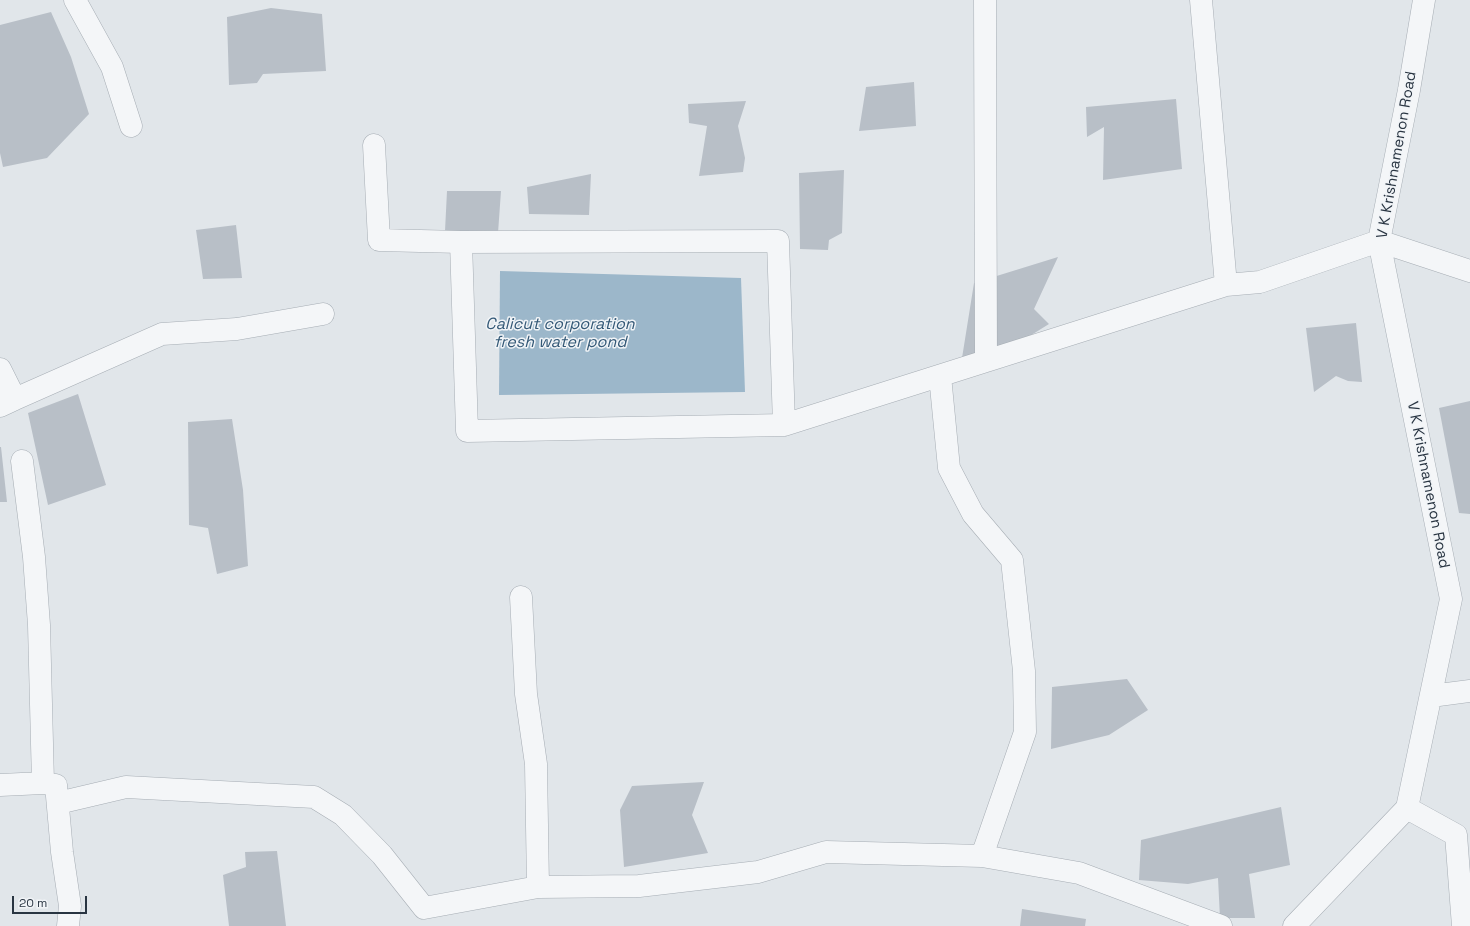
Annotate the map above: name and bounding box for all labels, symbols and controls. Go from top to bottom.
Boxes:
street label: V K Krishnamenon Road [1373,70,1421,240]
water label: Calicut corporation fresh water pond [485,315,635,353]
street label: V K Krishnamenon Road [1403,400,1453,570]
scale bar [14,888,89,914]
text: 20 m [19,895,47,911]

